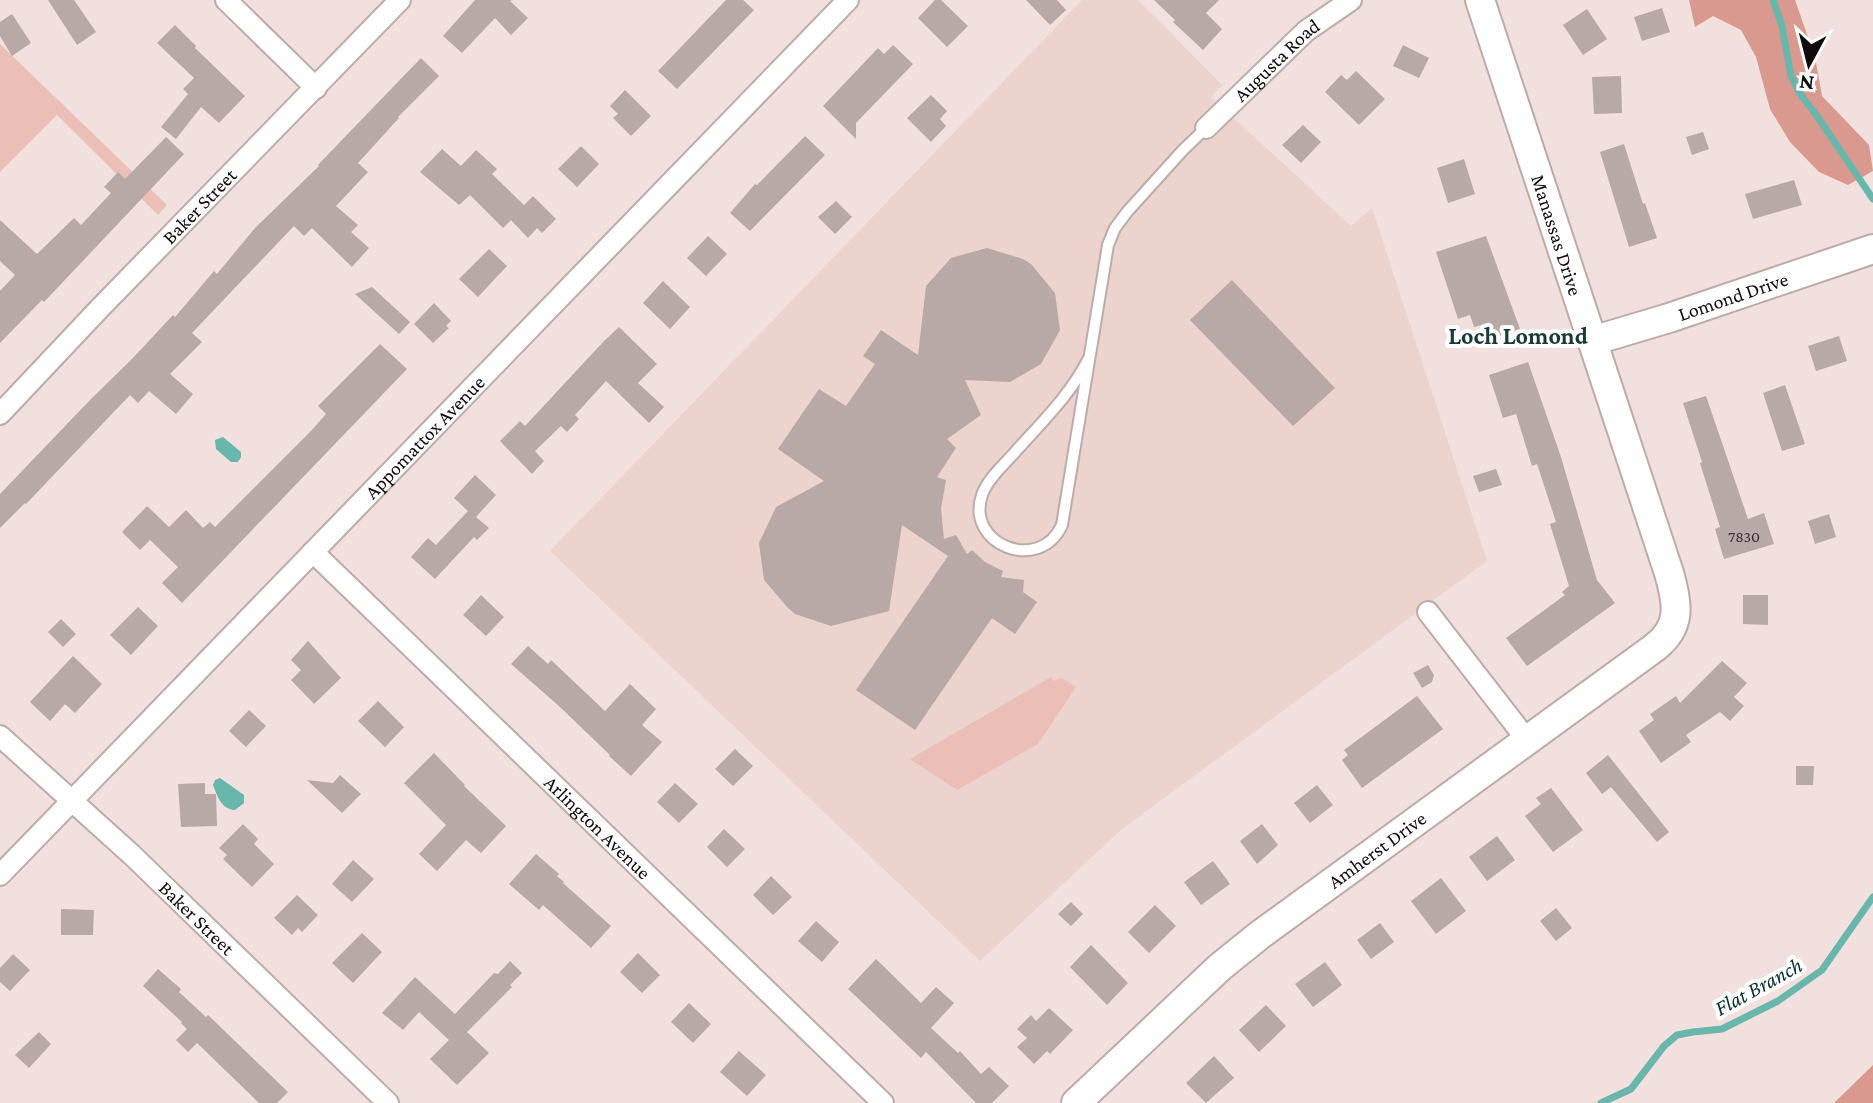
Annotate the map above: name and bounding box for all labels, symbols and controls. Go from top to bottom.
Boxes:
street label: Augusta Road [1229,14,1324,106]
north arrow [1769,24,1849,104]
text: N [1798,70,1816,97]
street label: Baker Street [158,164,241,248]
street label: Manassas Drive [1527,172,1587,298]
street label: Lomond Drive [1675,268,1791,325]
district label: Loch Lomond [1448,322,1588,349]
street label: Appomattox Avenue [360,371,489,503]
house number: 7830 [1728,528,1760,545]
street label: Arlington Avenue [540,771,656,884]
street label: Amherst Drive [1324,807,1430,893]
street label: Baker Street [155,876,239,959]
water label: Flat Branch [1710,952,1806,1021]

